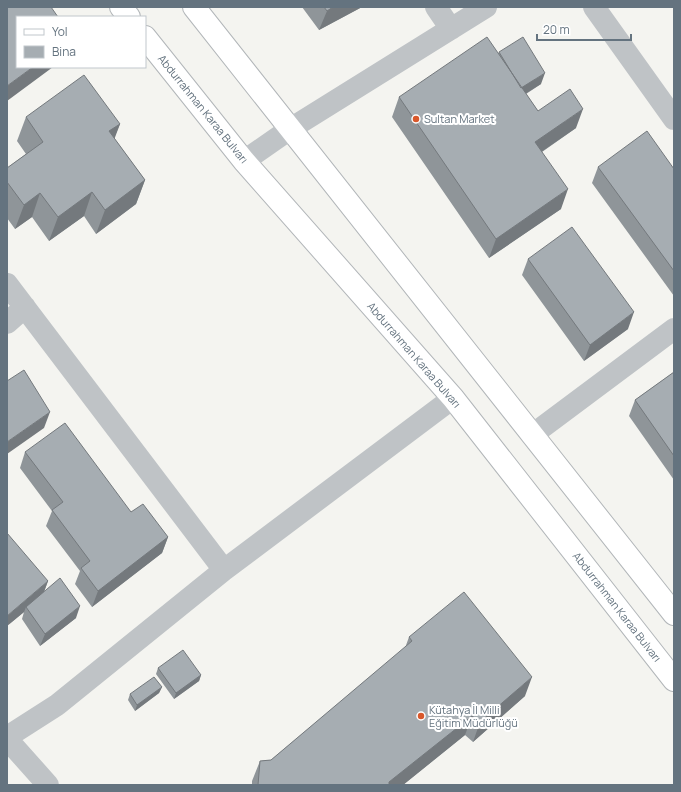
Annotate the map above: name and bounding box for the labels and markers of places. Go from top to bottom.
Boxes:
place label: Sultan Market [424,111,495,126]
marker: Sultan Market [411,114,421,124]
place label: Kütahya İl Milli Eğitim Müdürlüğü [429,702,518,730]
marker: Kütahya İl Milli Eğitim Müdürlüğü [416,711,426,721]

